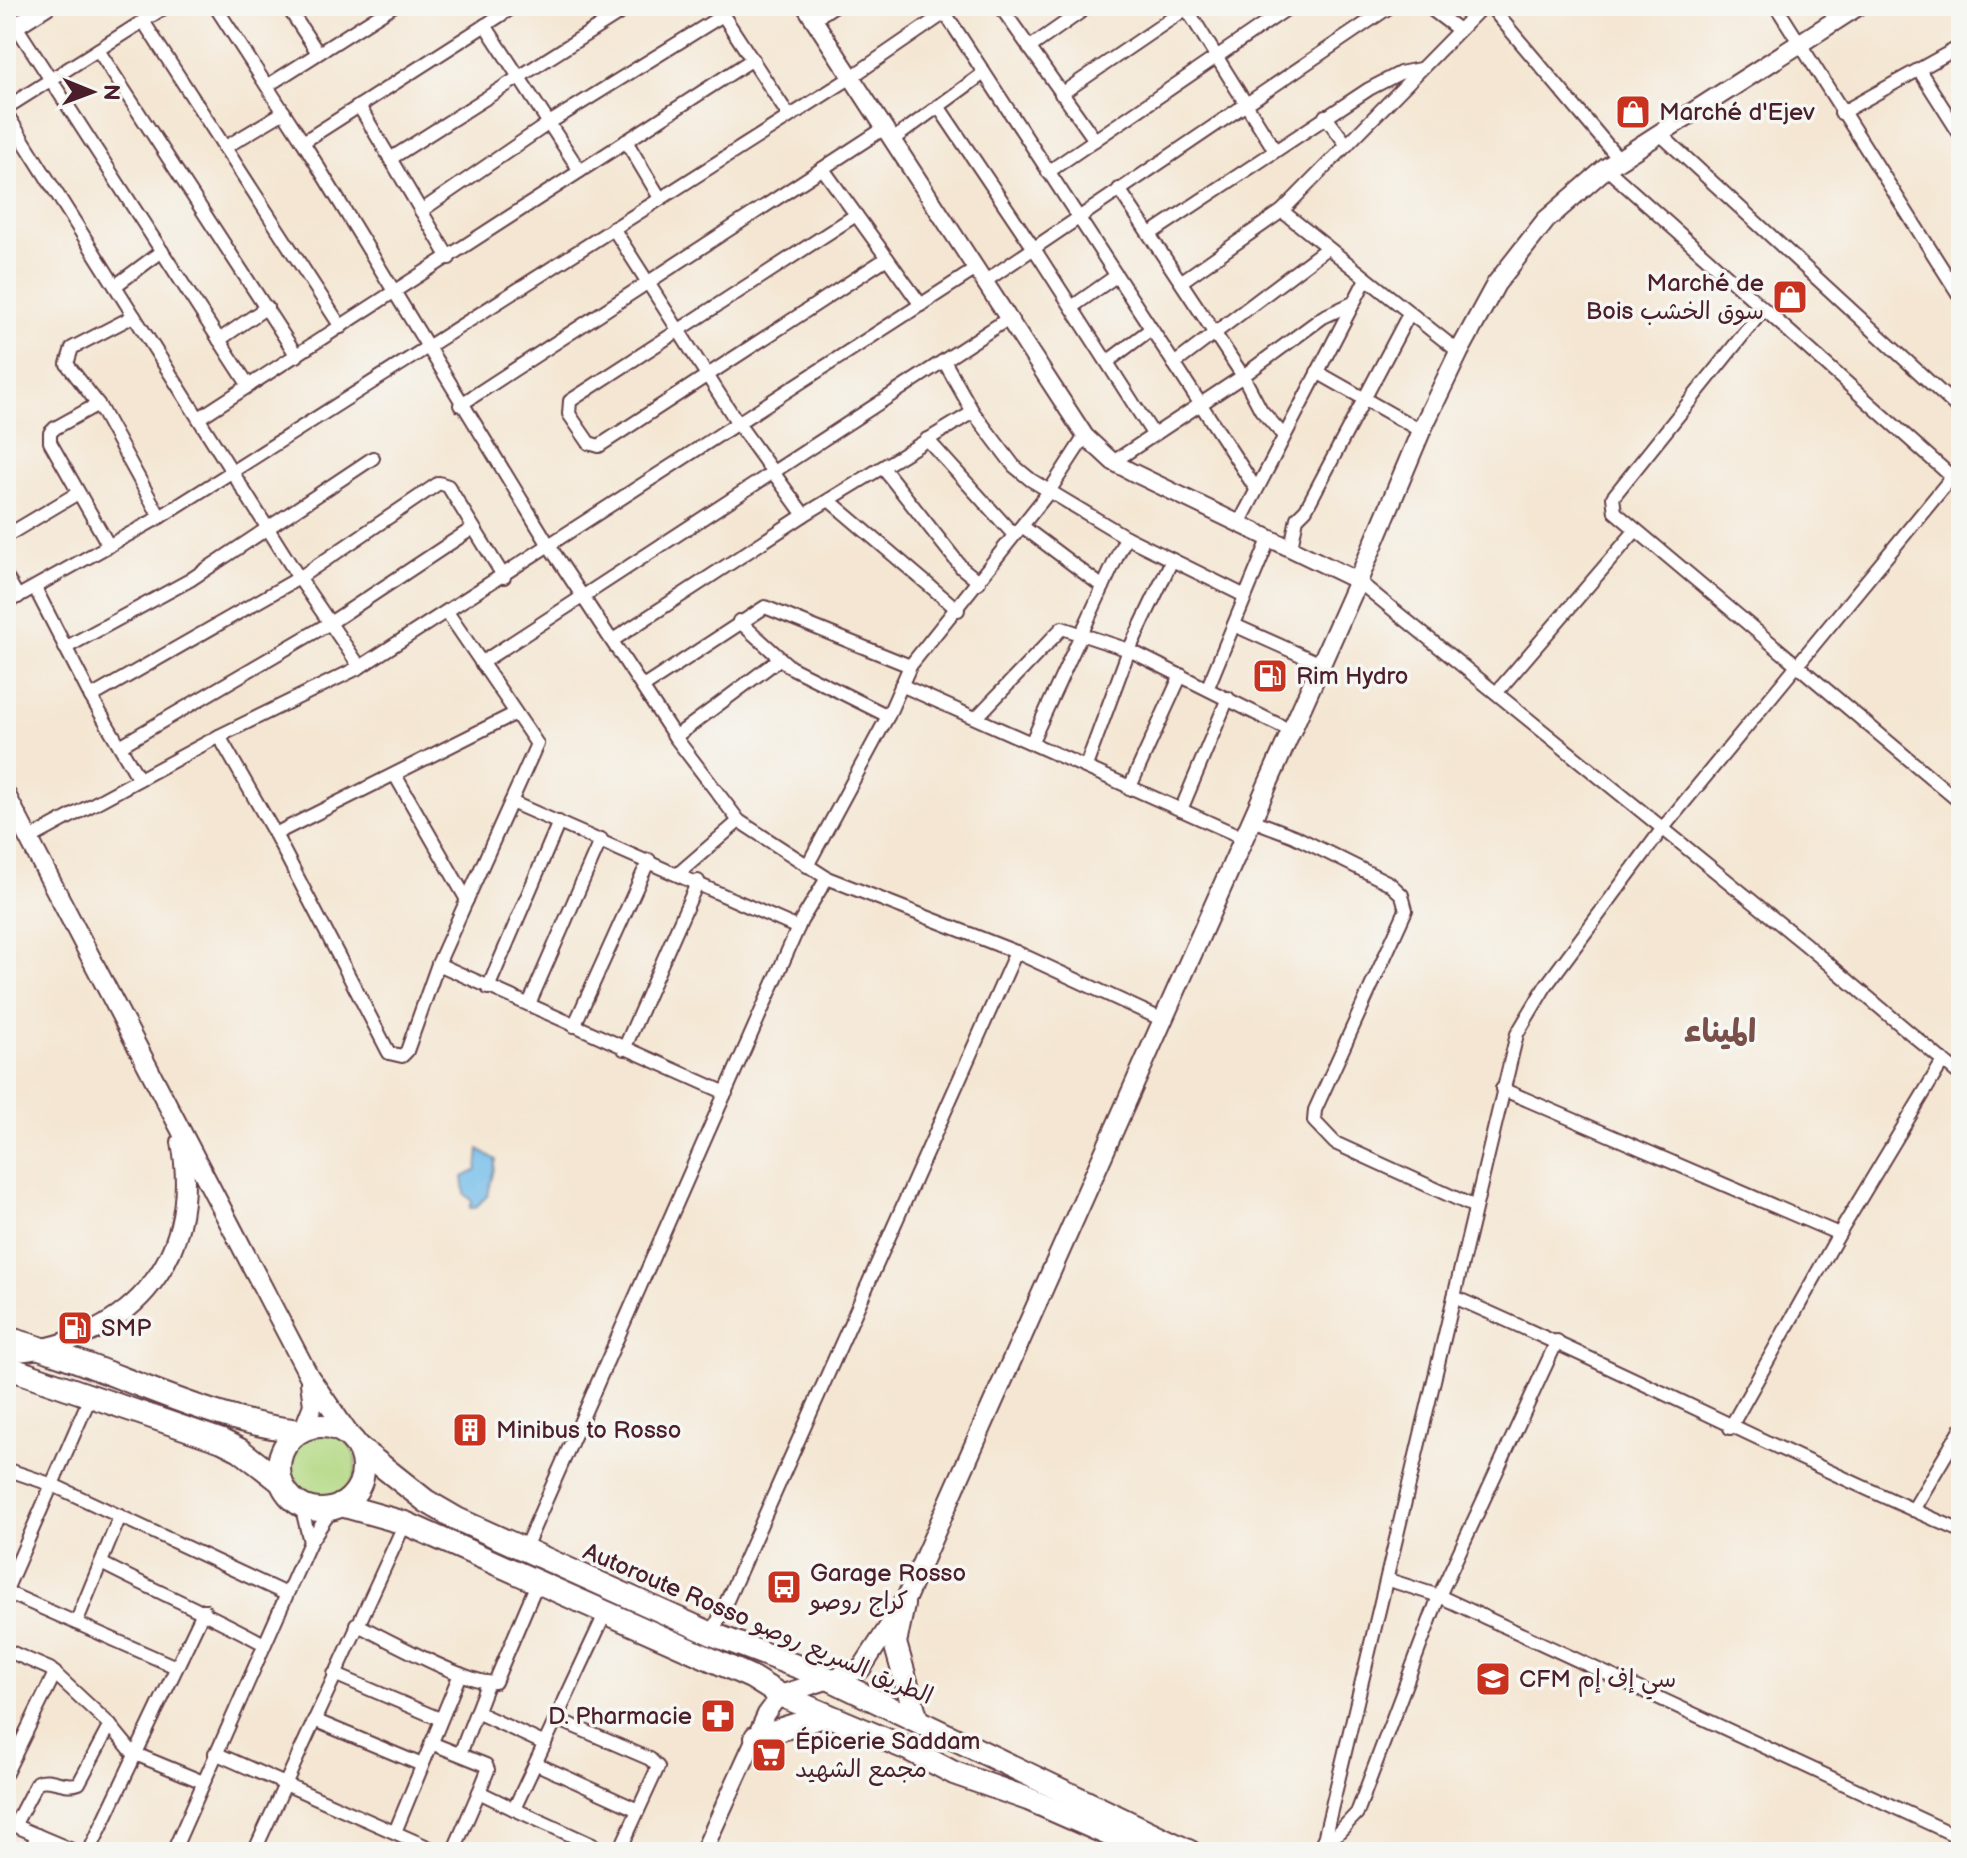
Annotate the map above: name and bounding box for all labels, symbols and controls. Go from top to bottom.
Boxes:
north arrow [52,52,132,132]
text: N [97,84,124,101]
shop icon: Marché d'Ejev [1614,93,1652,131]
place label: Marché d'Ejev [1659,98,1815,127]
place label: Marché de Bois سوق الخشب [1586,269,1764,326]
shop icon: Marché de Bois سوق الخشب [1771,278,1809,316]
fuel station icon: Rim Hydro [1251,657,1289,695]
place label: Rim Hydro [1296,662,1408,691]
district label: الميناء [1684,1013,1756,1052]
fuel station icon: SMP [56,1309,94,1347]
place label: SMP [101,1314,151,1343]
building icon: Minibus to Rosso [451,1411,489,1449]
place label: Minibus to Rosso [496,1416,681,1445]
street label: Autoroute Rosso الطريق السريع روصو [578,1537,937,1713]
place label: Garage Rosso كراج روصو [808,1559,966,1617]
bus stop icon: Garage Rosso كراج روصو [765,1568,803,1606]
school or university icon: CFM سي إف إم [1474,1660,1512,1698]
place label: CFM سي إف إم [1519,1665,1676,1700]
pharmacy icon: D. Pharmacie [699,1697,737,1735]
place label: D. Pharmacie [548,1702,692,1731]
place label: Épicerie Saddam مجمع الشهيد [795,1726,980,1786]
supermarket icon: Épicerie Saddam مجمع الشهيد [750,1736,788,1774]

